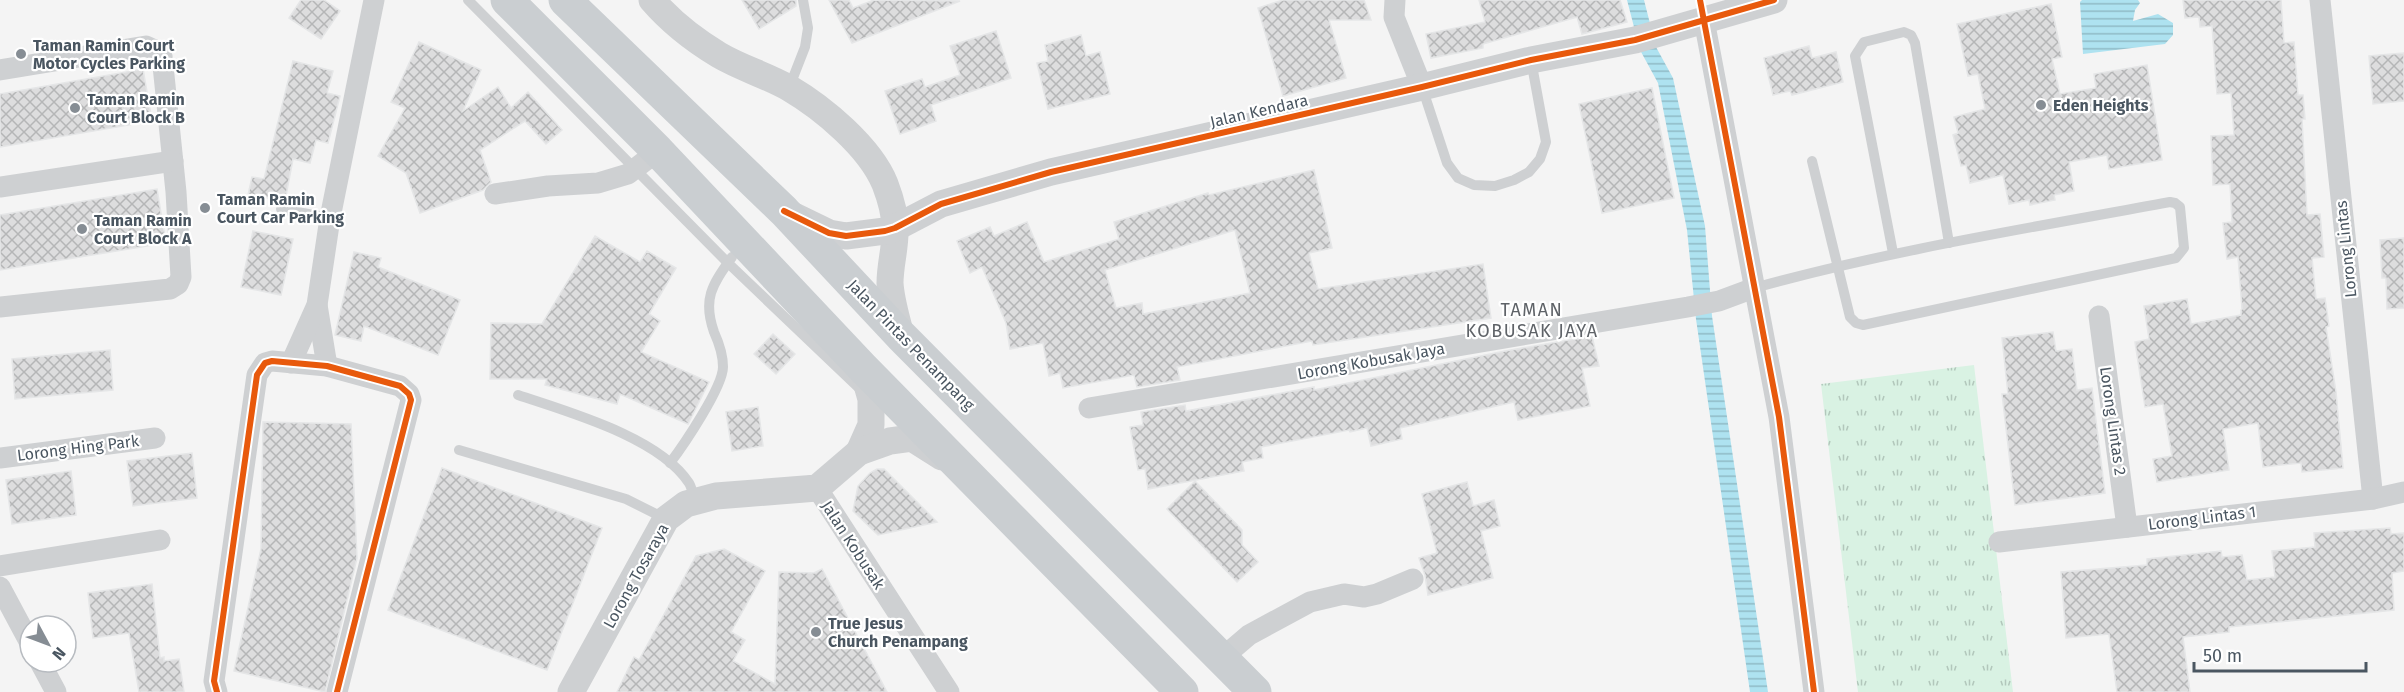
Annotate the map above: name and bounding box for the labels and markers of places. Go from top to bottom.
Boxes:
place label: Taman Ramin Court Motor Cycles Parking [33,36,185,73]
marker: Taman Ramin Court Motor Cycles Parking [14,47,28,61]
place label: Taman Ramin Court Block B [87,90,185,127]
place label: Eden Heights [2053,96,2149,115]
marker: Eden Heights [2034,98,2048,112]
marker: Taman Ramin Court Block B [68,101,82,115]
place label: Taman Ramin Court Car Parking [217,190,344,227]
marker: Taman Ramin Court Car Parking [198,201,212,215]
place label: Taman Ramin Court Block A [94,211,192,248]
marker: Taman Ramin Court Block A [75,222,89,236]
place label: True Jesus Church Penampang [828,614,968,651]
marker: True Jesus Church Penampang [809,625,823,639]

